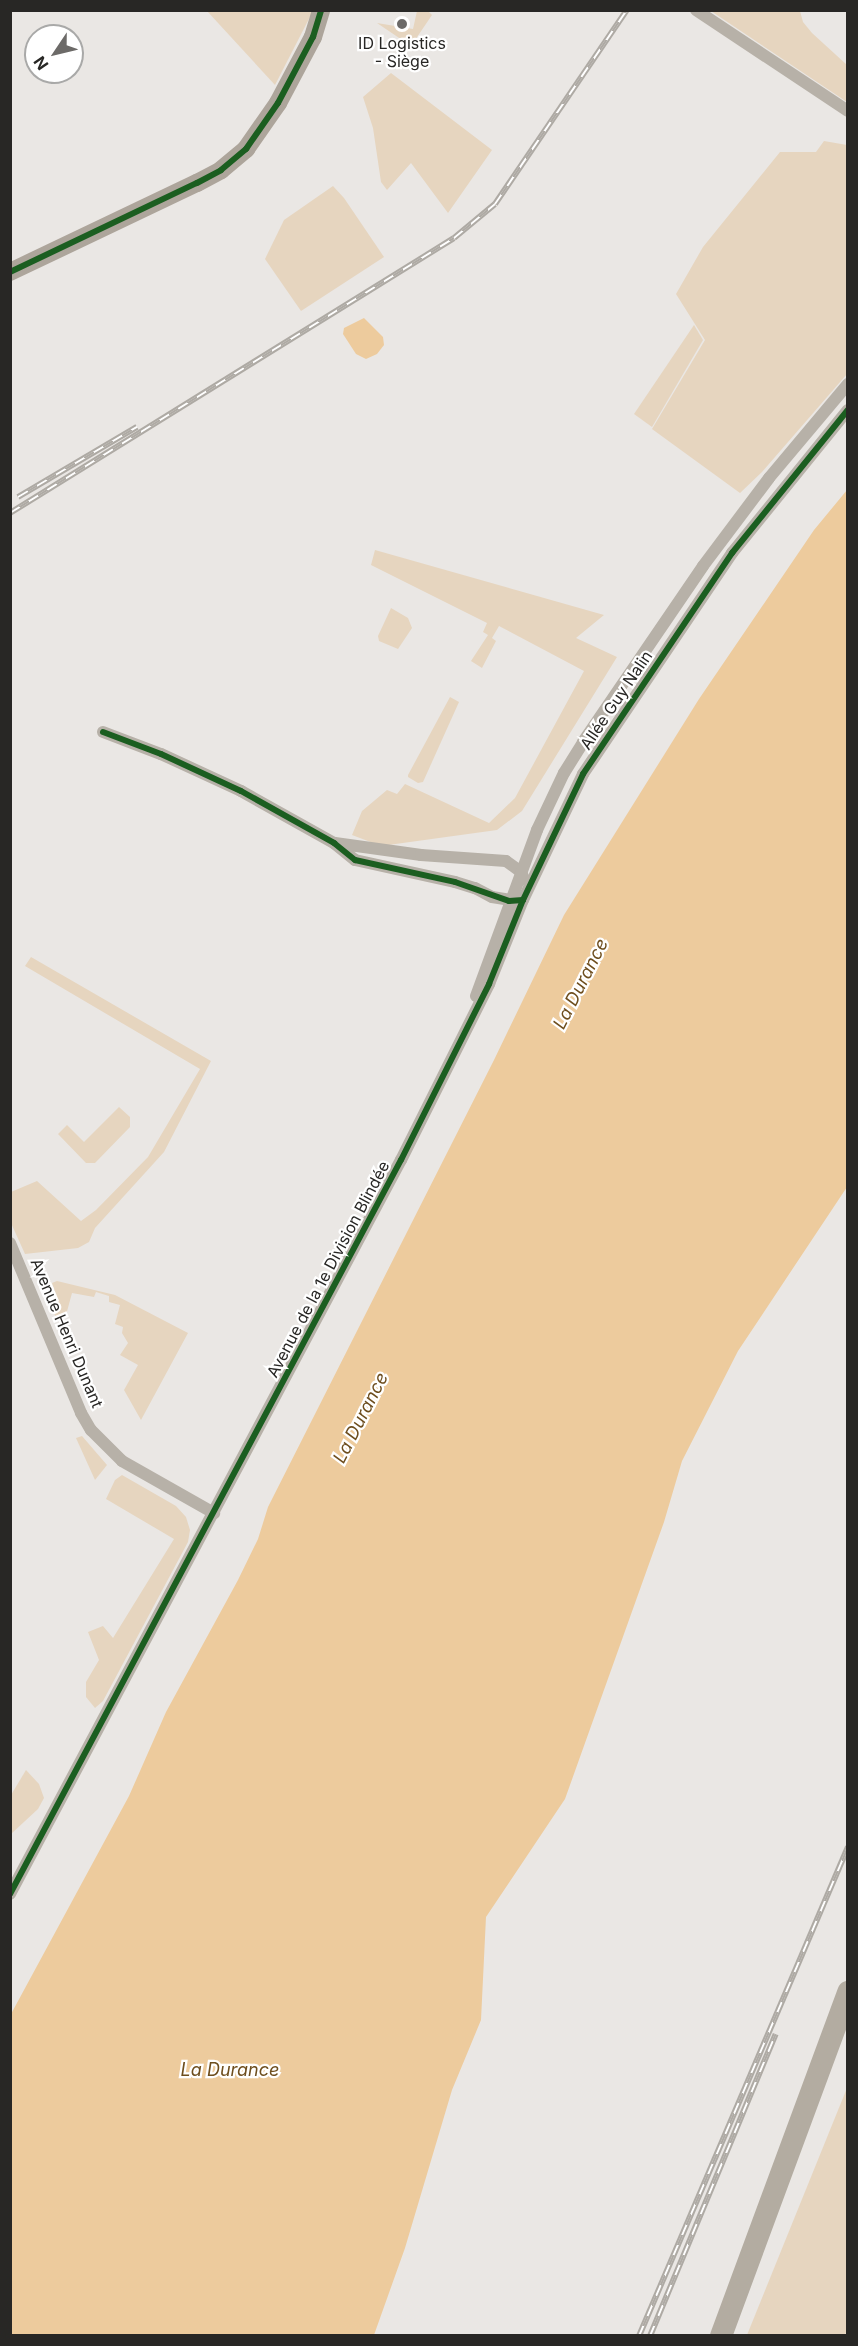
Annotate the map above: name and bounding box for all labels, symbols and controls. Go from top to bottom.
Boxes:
marker: ID Logistics - Siège [395,17,409,31]
north arrow [24,24,84,84]
place label: ID Logistics - Siège [358,33,446,71]
text: N [29,52,53,74]
street label: Allée Guy Nalin [576,647,656,753]
water label: La Durance [549,935,613,1033]
street label: Avenue de la 1e Division Blindée [263,1158,393,1380]
street label: Avenue Henri Dunant [27,1256,107,1410]
water label: La Durance [329,1369,393,1467]
water label: La Durance [181,2059,279,2081]

